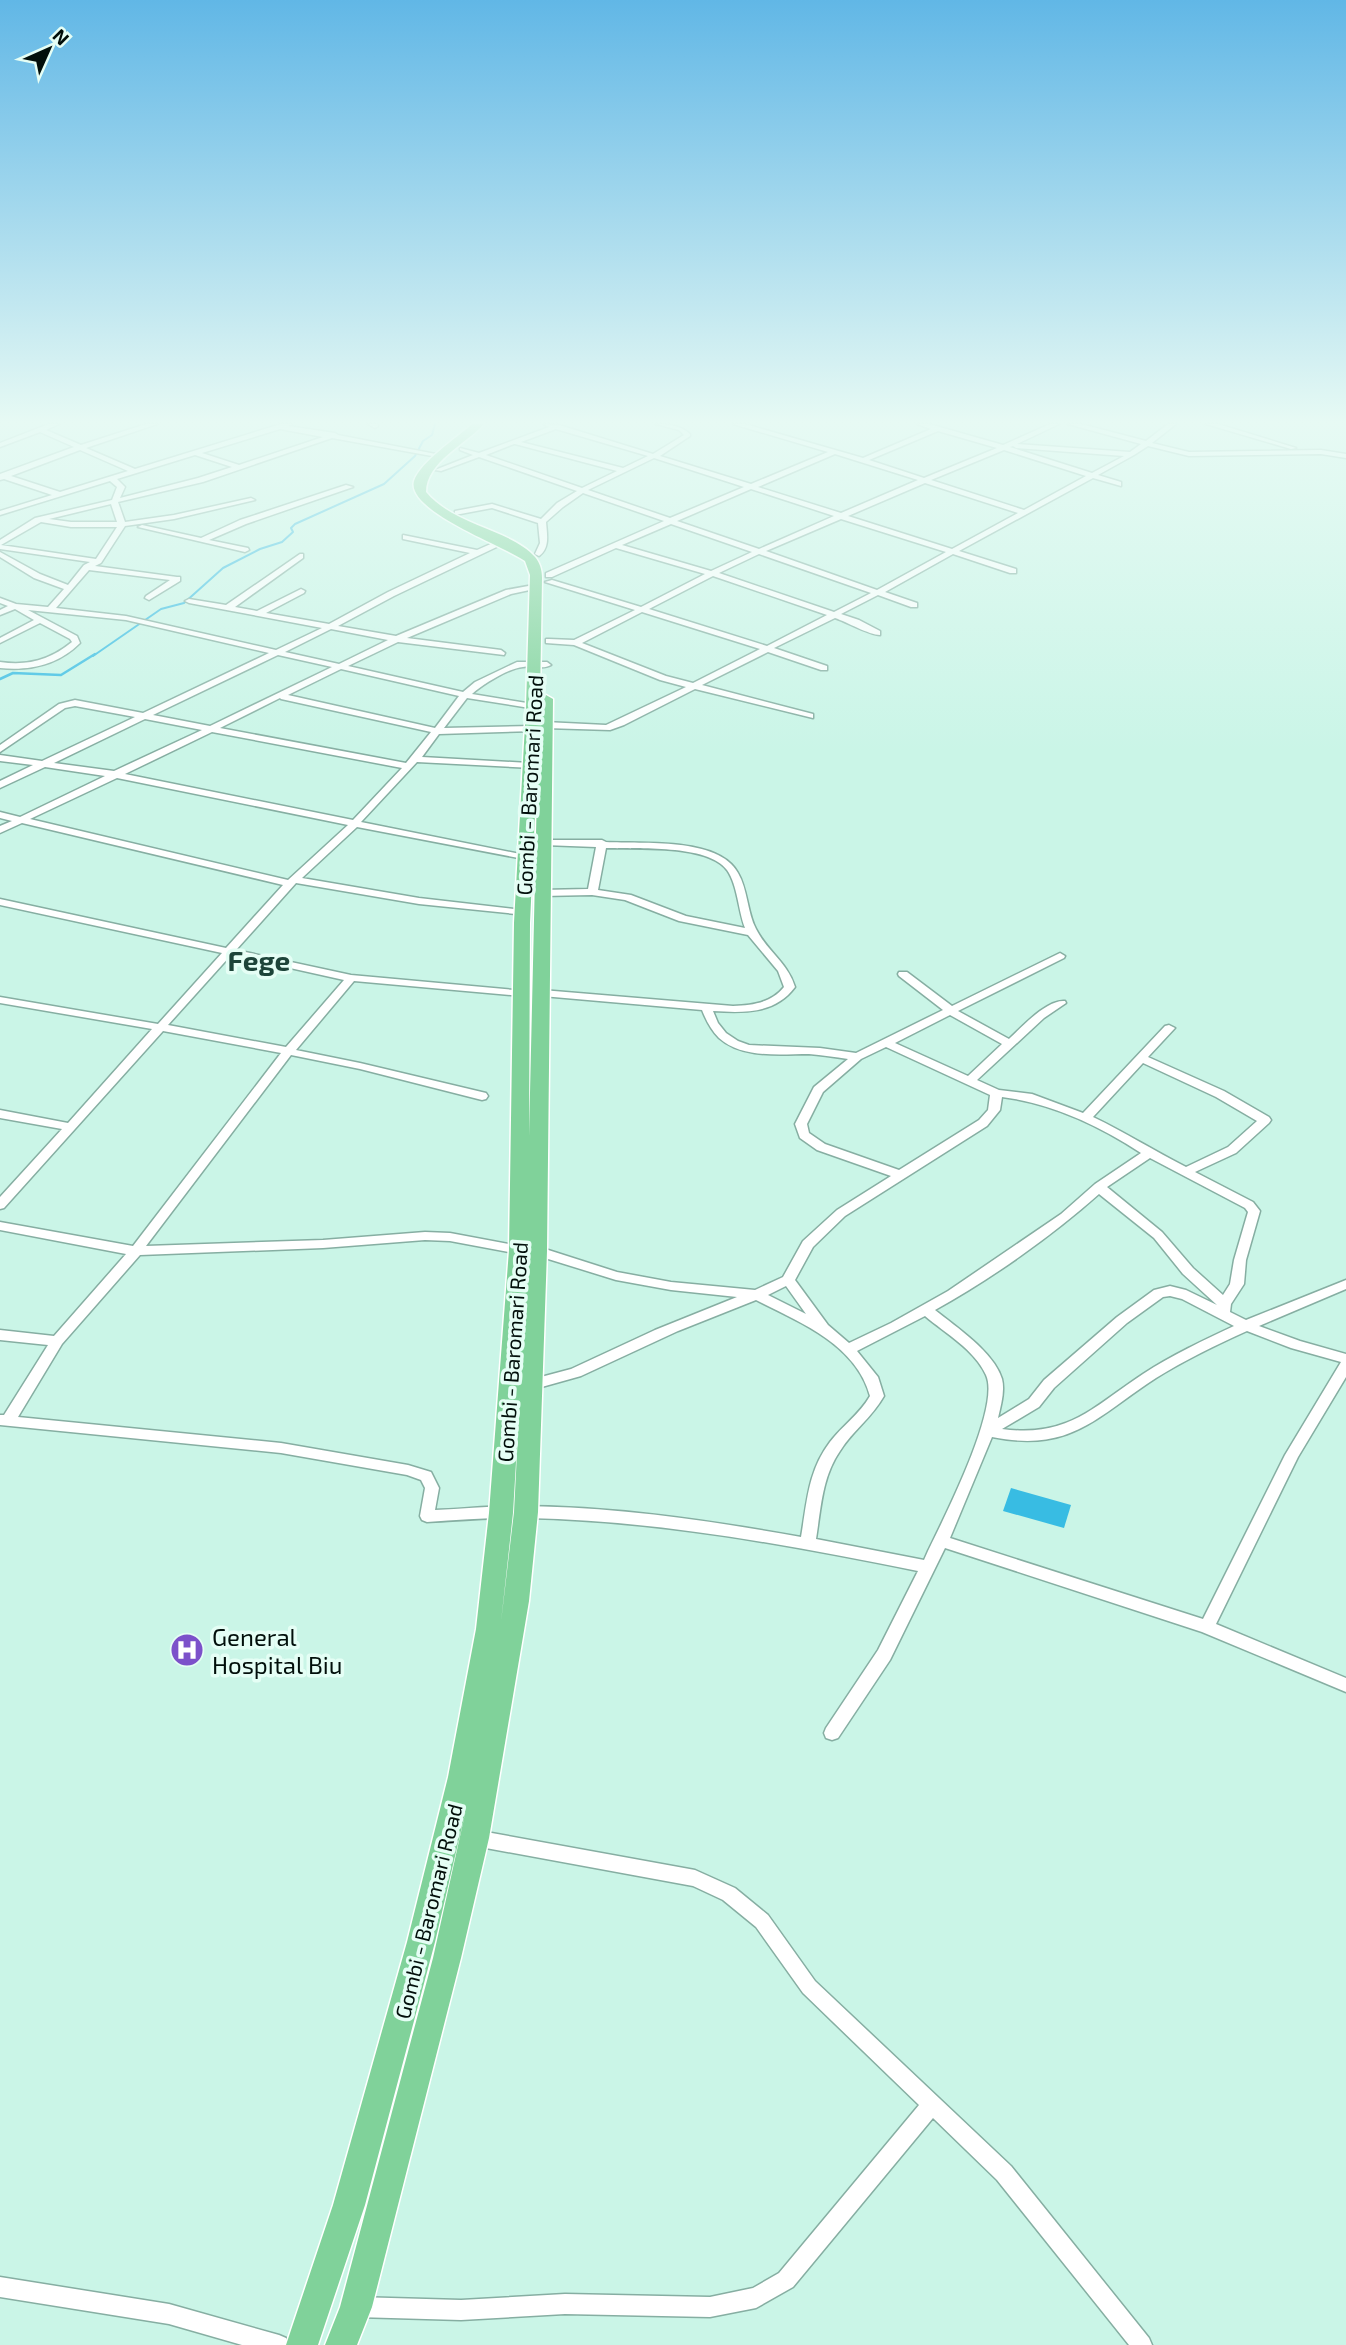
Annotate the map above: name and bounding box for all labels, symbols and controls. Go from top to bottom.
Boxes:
north arrow [14,14,84,84]
text: N [48,24,74,50]
street label: Gombi - Baromari Road [511,674,547,896]
district label: Fege [228,943,290,977]
street label: Gombi - Baromari Road [492,1241,532,1463]
place label: General Hospital Biu [212,1622,342,1679]
hospital icon: General Hospital Biu [168,1631,206,1669]
street label: Gombi - Baromari Road [389,1801,467,2021]

